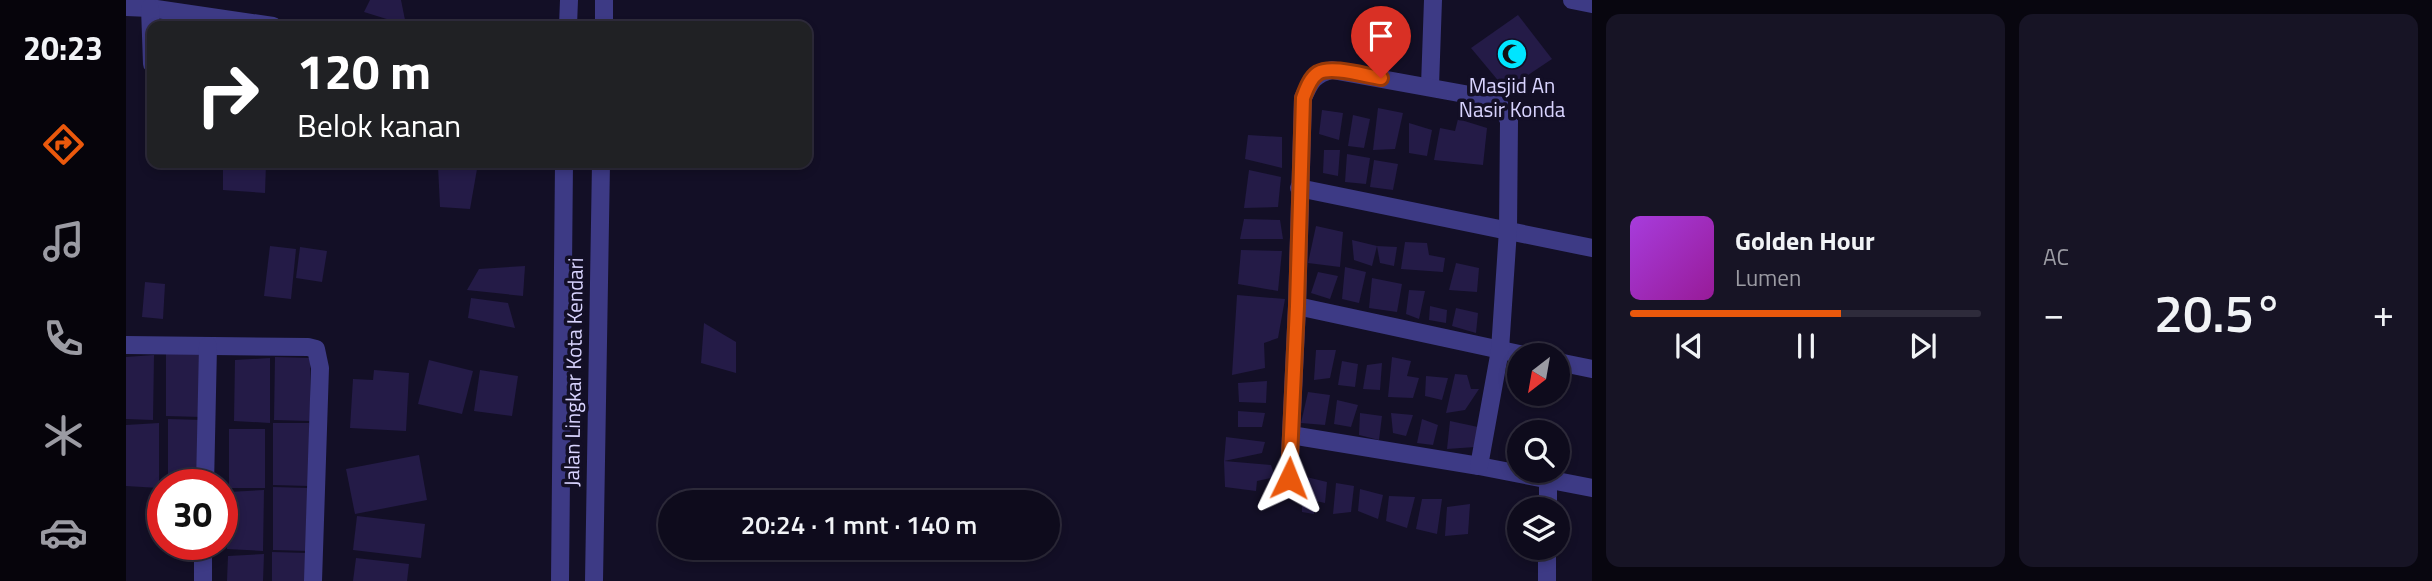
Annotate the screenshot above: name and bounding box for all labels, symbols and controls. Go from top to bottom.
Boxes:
pin [1351,6,1411,78]
icon: arrive [1362,17,1400,55]
text: 20:23 [23,24,103,72]
text: 120 m [297,33,431,108]
mosque icon: Masjid An Nasir Konda [1495,37,1529,71]
icon: right [182,49,273,140]
place label: Masjid An Nasir Konda [1459,69,1566,125]
text: Belok kanan [297,101,461,149]
icon: directions [39,120,88,169]
icon: music [39,217,88,266]
text: Golden Hour [1735,221,1875,260]
text: AC [2043,239,2069,274]
street label: Jalan Lingkar Kota Kendari [555,257,591,487]
text: Lumen [1735,260,1801,295]
text: 20.5° [2154,273,2283,352]
text: − [2043,284,2064,342]
text: + [2373,284,2394,342]
icon: phone [39,314,88,363]
icon: previous [1670,327,1708,365]
icon: pause [1787,327,1825,365]
icon: next [1904,327,1942,365]
north arrow [1507,343,1570,406]
map controls [1507,343,1570,560]
icon: climate [39,411,88,460]
button: search [1507,420,1570,483]
position arrow [1252,441,1326,515]
speed limit sign: 30 [147,469,238,560]
button: layers [1507,497,1570,560]
text: 20:24 · 1 mnt · 140 m [741,505,977,544]
icon: car [39,508,88,557]

